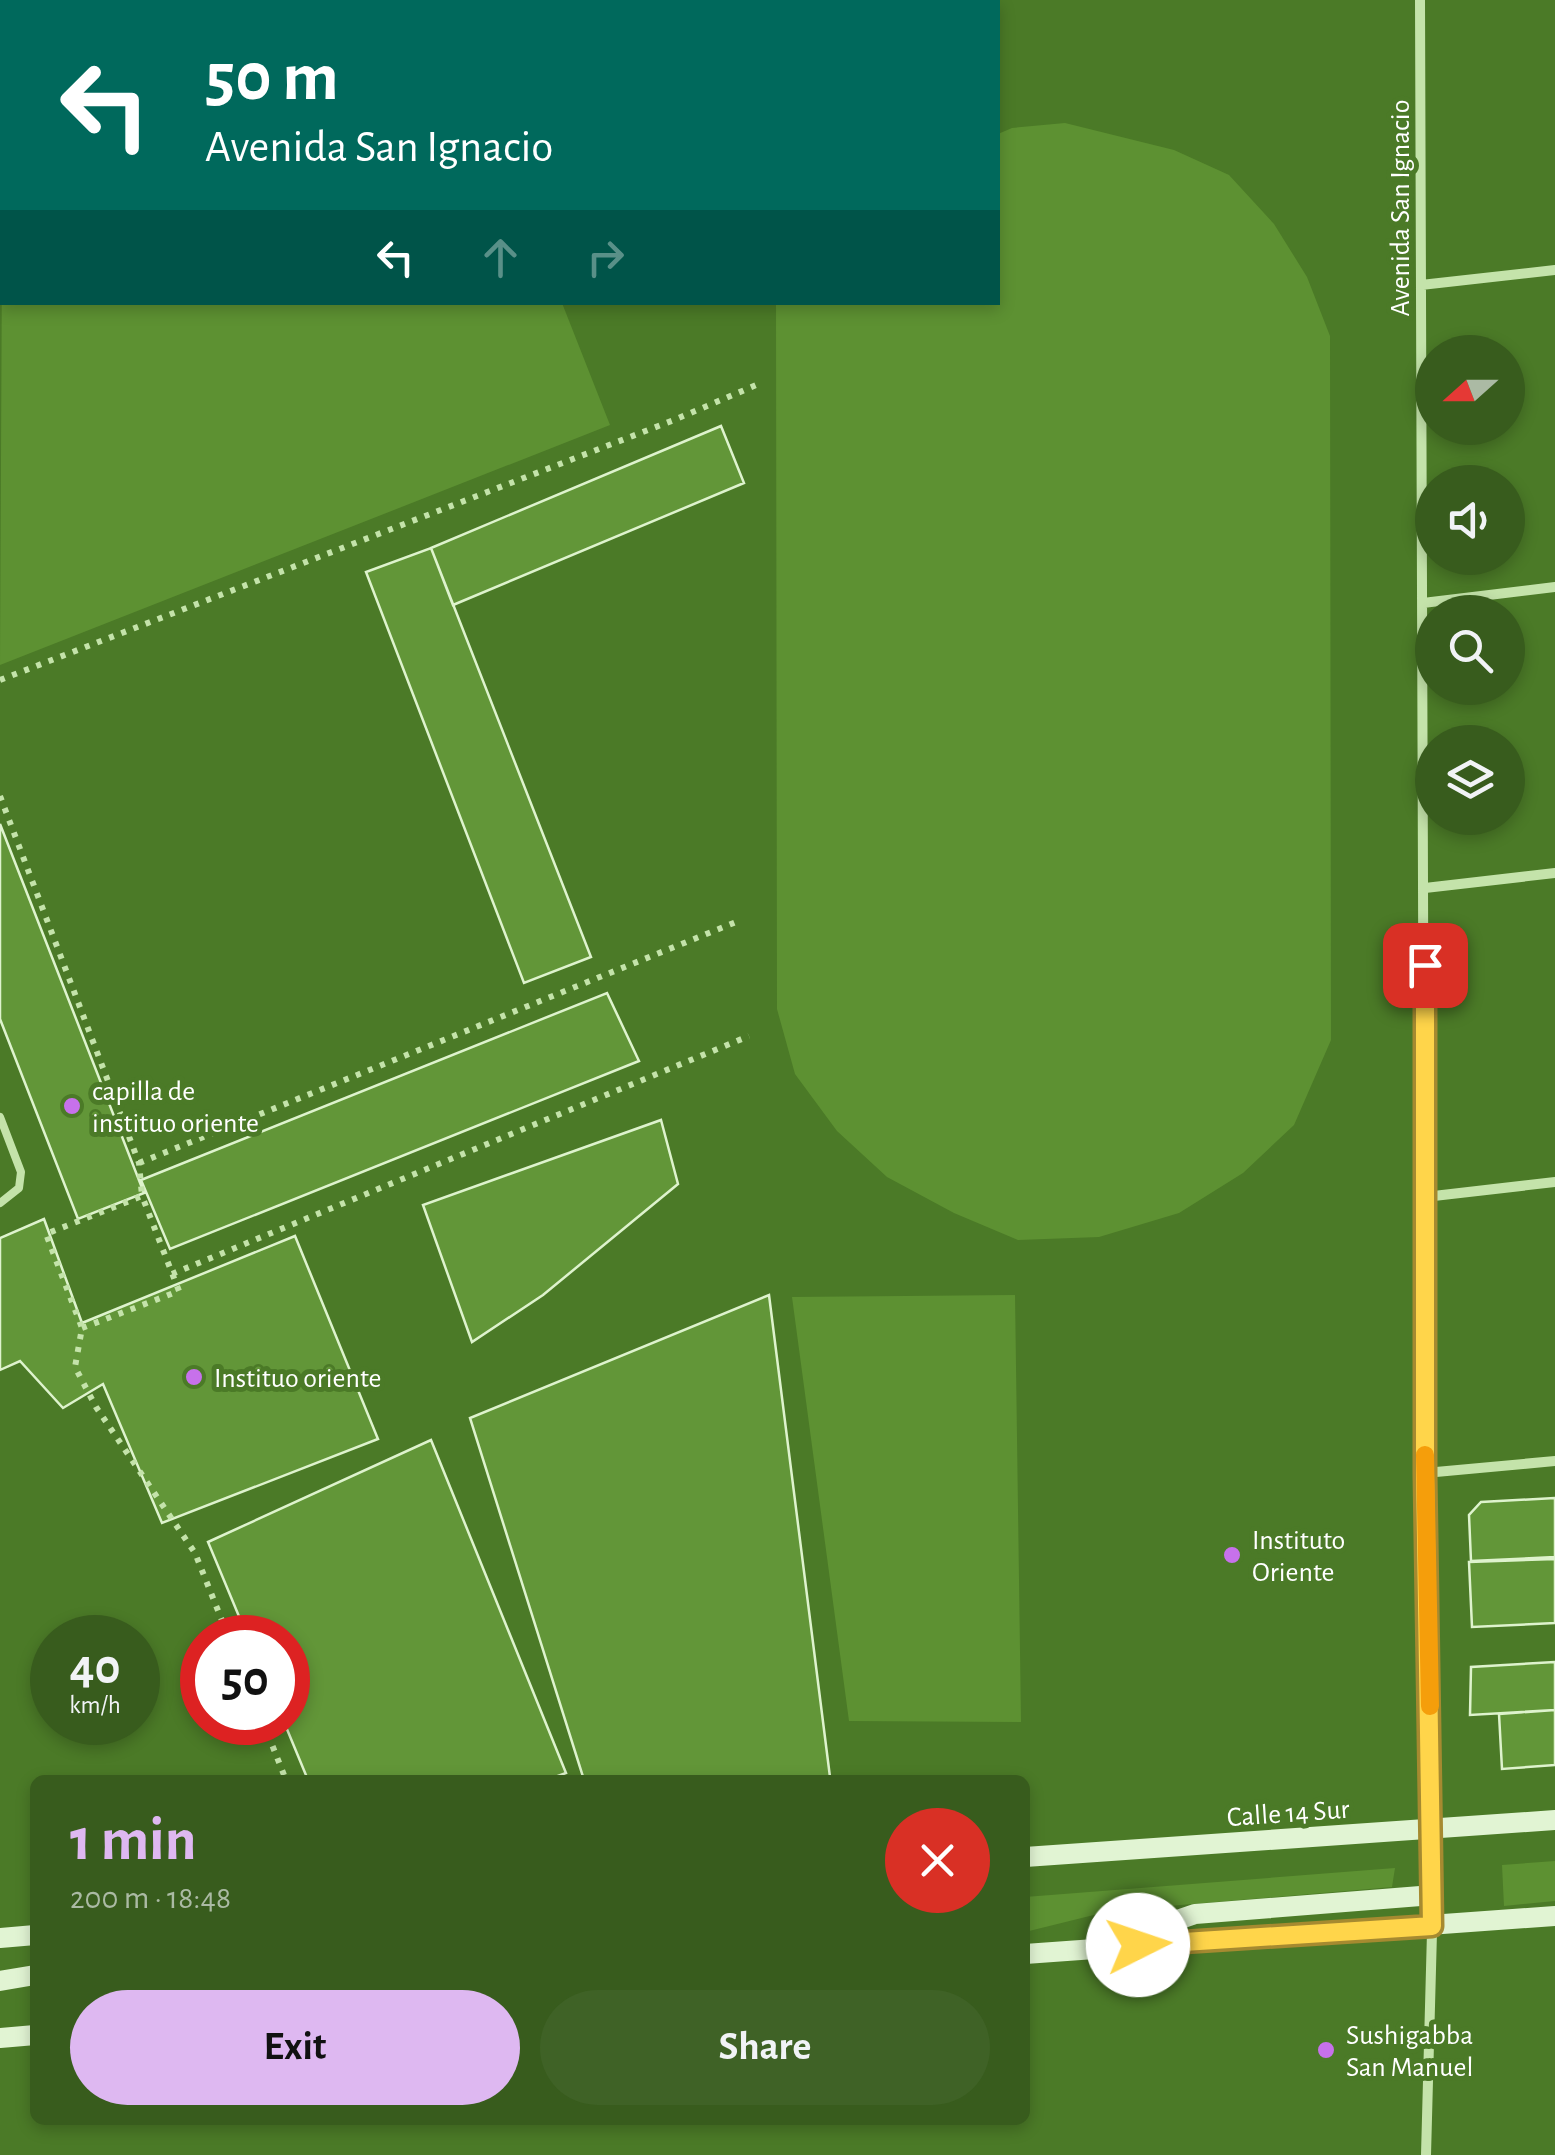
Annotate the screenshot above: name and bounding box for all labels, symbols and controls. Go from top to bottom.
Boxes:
icon: left [40,40,170,170]
text: 50 m [205,43,339,113]
street label: Avenida San Ignacio [1387,100,1415,316]
text: Avenida San Ignacio [205,125,553,170]
icon: left [368,230,423,285]
icon: ahead [473,230,528,285]
icon: right [578,230,633,285]
north arrow [1415,335,1525,445]
map controls [1415,335,1525,835]
button: sound [1415,465,1525,575]
button: search [1415,595,1525,705]
button: layers [1415,725,1525,835]
pin [1383,923,1468,1008]
icon: arrive [1398,938,1453,993]
place label: capilla de instituo oriente [92,1078,259,1138]
marker: capilla de instituo oriente [61,1095,83,1117]
place label: Instituo oriente [214,1365,381,1393]
marker: Instituo oriente [183,1366,205,1388]
place label: Instituto Oriente [1252,1527,1345,1587]
marker: Instituto Oriente [1221,1544,1243,1566]
speed limit sign: 50 [180,1615,310,1745]
text: 40 [69,1643,121,1693]
text: km/h [69,1693,121,1718]
street label: Calle 14 Sur [1226,1796,1350,1832]
button: close [885,1808,990,1913]
text: 1 min [70,1811,196,1871]
text: 200 m · 18:48 [70,1882,231,1914]
position arrow [1086,1893,1190,1997]
button: Exit [70,1990,520,2105]
button: Share [540,1990,990,2105]
place label: Sushigabba San Manuel [1346,2022,1473,2082]
marker: Sushigabba San Manuel [1315,2039,1337,2061]

